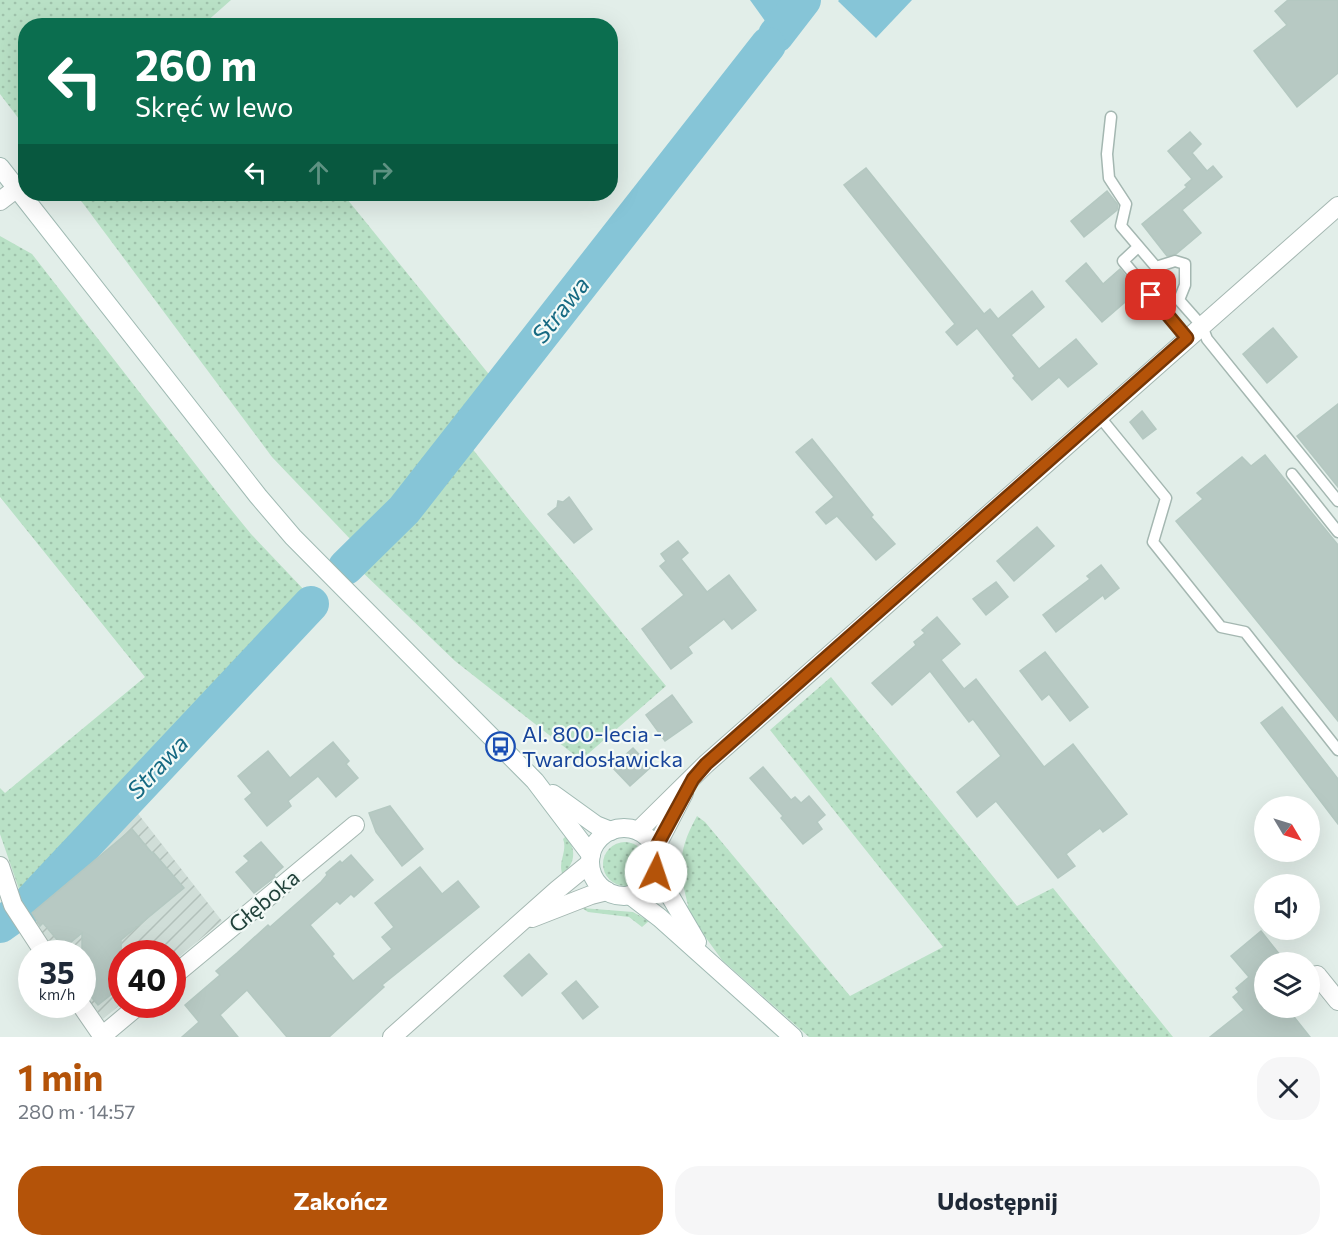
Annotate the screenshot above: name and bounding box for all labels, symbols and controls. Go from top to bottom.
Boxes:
text: 260 m [135,38,257,90]
icon: left [36,42,114,120]
text: Skręć w lewo [135,90,293,123]
icon: left [239,156,272,189]
icon: ahead [302,156,335,189]
icon: right [365,156,398,189]
pin [1125,269,1176,320]
water label: Strawa [525,270,595,348]
icon: arrive [1134,278,1167,311]
place label: Al. 800-lecia - Twardosławicka [522,720,683,772]
water label: Strawa [120,728,194,804]
bus stop icon: Al. 800-lecia - Twardosławicka [485,731,517,763]
north arrow [1254,796,1320,862]
map controls [1254,796,1320,1018]
position arrow [624,840,688,904]
street label: Głęboka [223,863,305,938]
button: sound [1254,874,1320,940]
speed limit sign: 40 [108,940,186,1018]
button: layers [1254,952,1320,1018]
text: 35 [40,953,74,990]
text: km/h [39,985,75,1003]
text: 1 min [18,1054,103,1098]
button: close [1257,1057,1320,1120]
text: 280 m · 14:57 [18,1099,135,1123]
button: Zakończ [18,1166,663,1235]
button: Udostępnij [675,1166,1320,1235]

